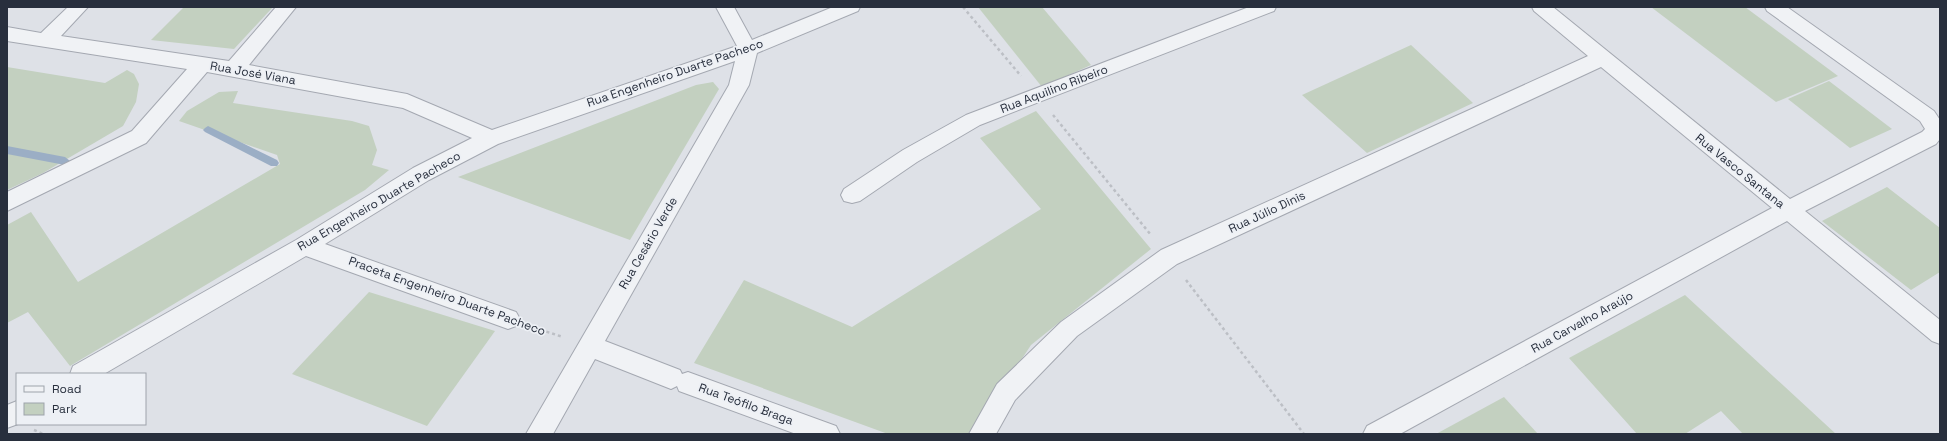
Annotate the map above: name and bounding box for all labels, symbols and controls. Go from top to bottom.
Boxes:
street label: Rua Engenheiro Duarte Pacheco [585,35,765,111]
street label: Rua José Viana [209,58,297,88]
street label: Rua Aquilino Ribeiro [998,61,1110,117]
street label: Rua Vasco Santana [1692,130,1788,212]
street label: Rua Engenheiro Duarte Pacheco [295,148,463,254]
street label: Rua Júlio Dinis [1226,187,1308,237]
street label: Rua Cesário Verde [615,194,681,292]
street label: Praceta Engenheiro Duarte Pacheco [346,253,548,339]
street label: Rua Carvalho Araújo [1528,287,1636,357]
legend [16,373,146,425]
street label: Rua Teófilo Braga [696,379,796,429]
text: Road [52,381,81,397]
text: Park [52,401,77,417]

